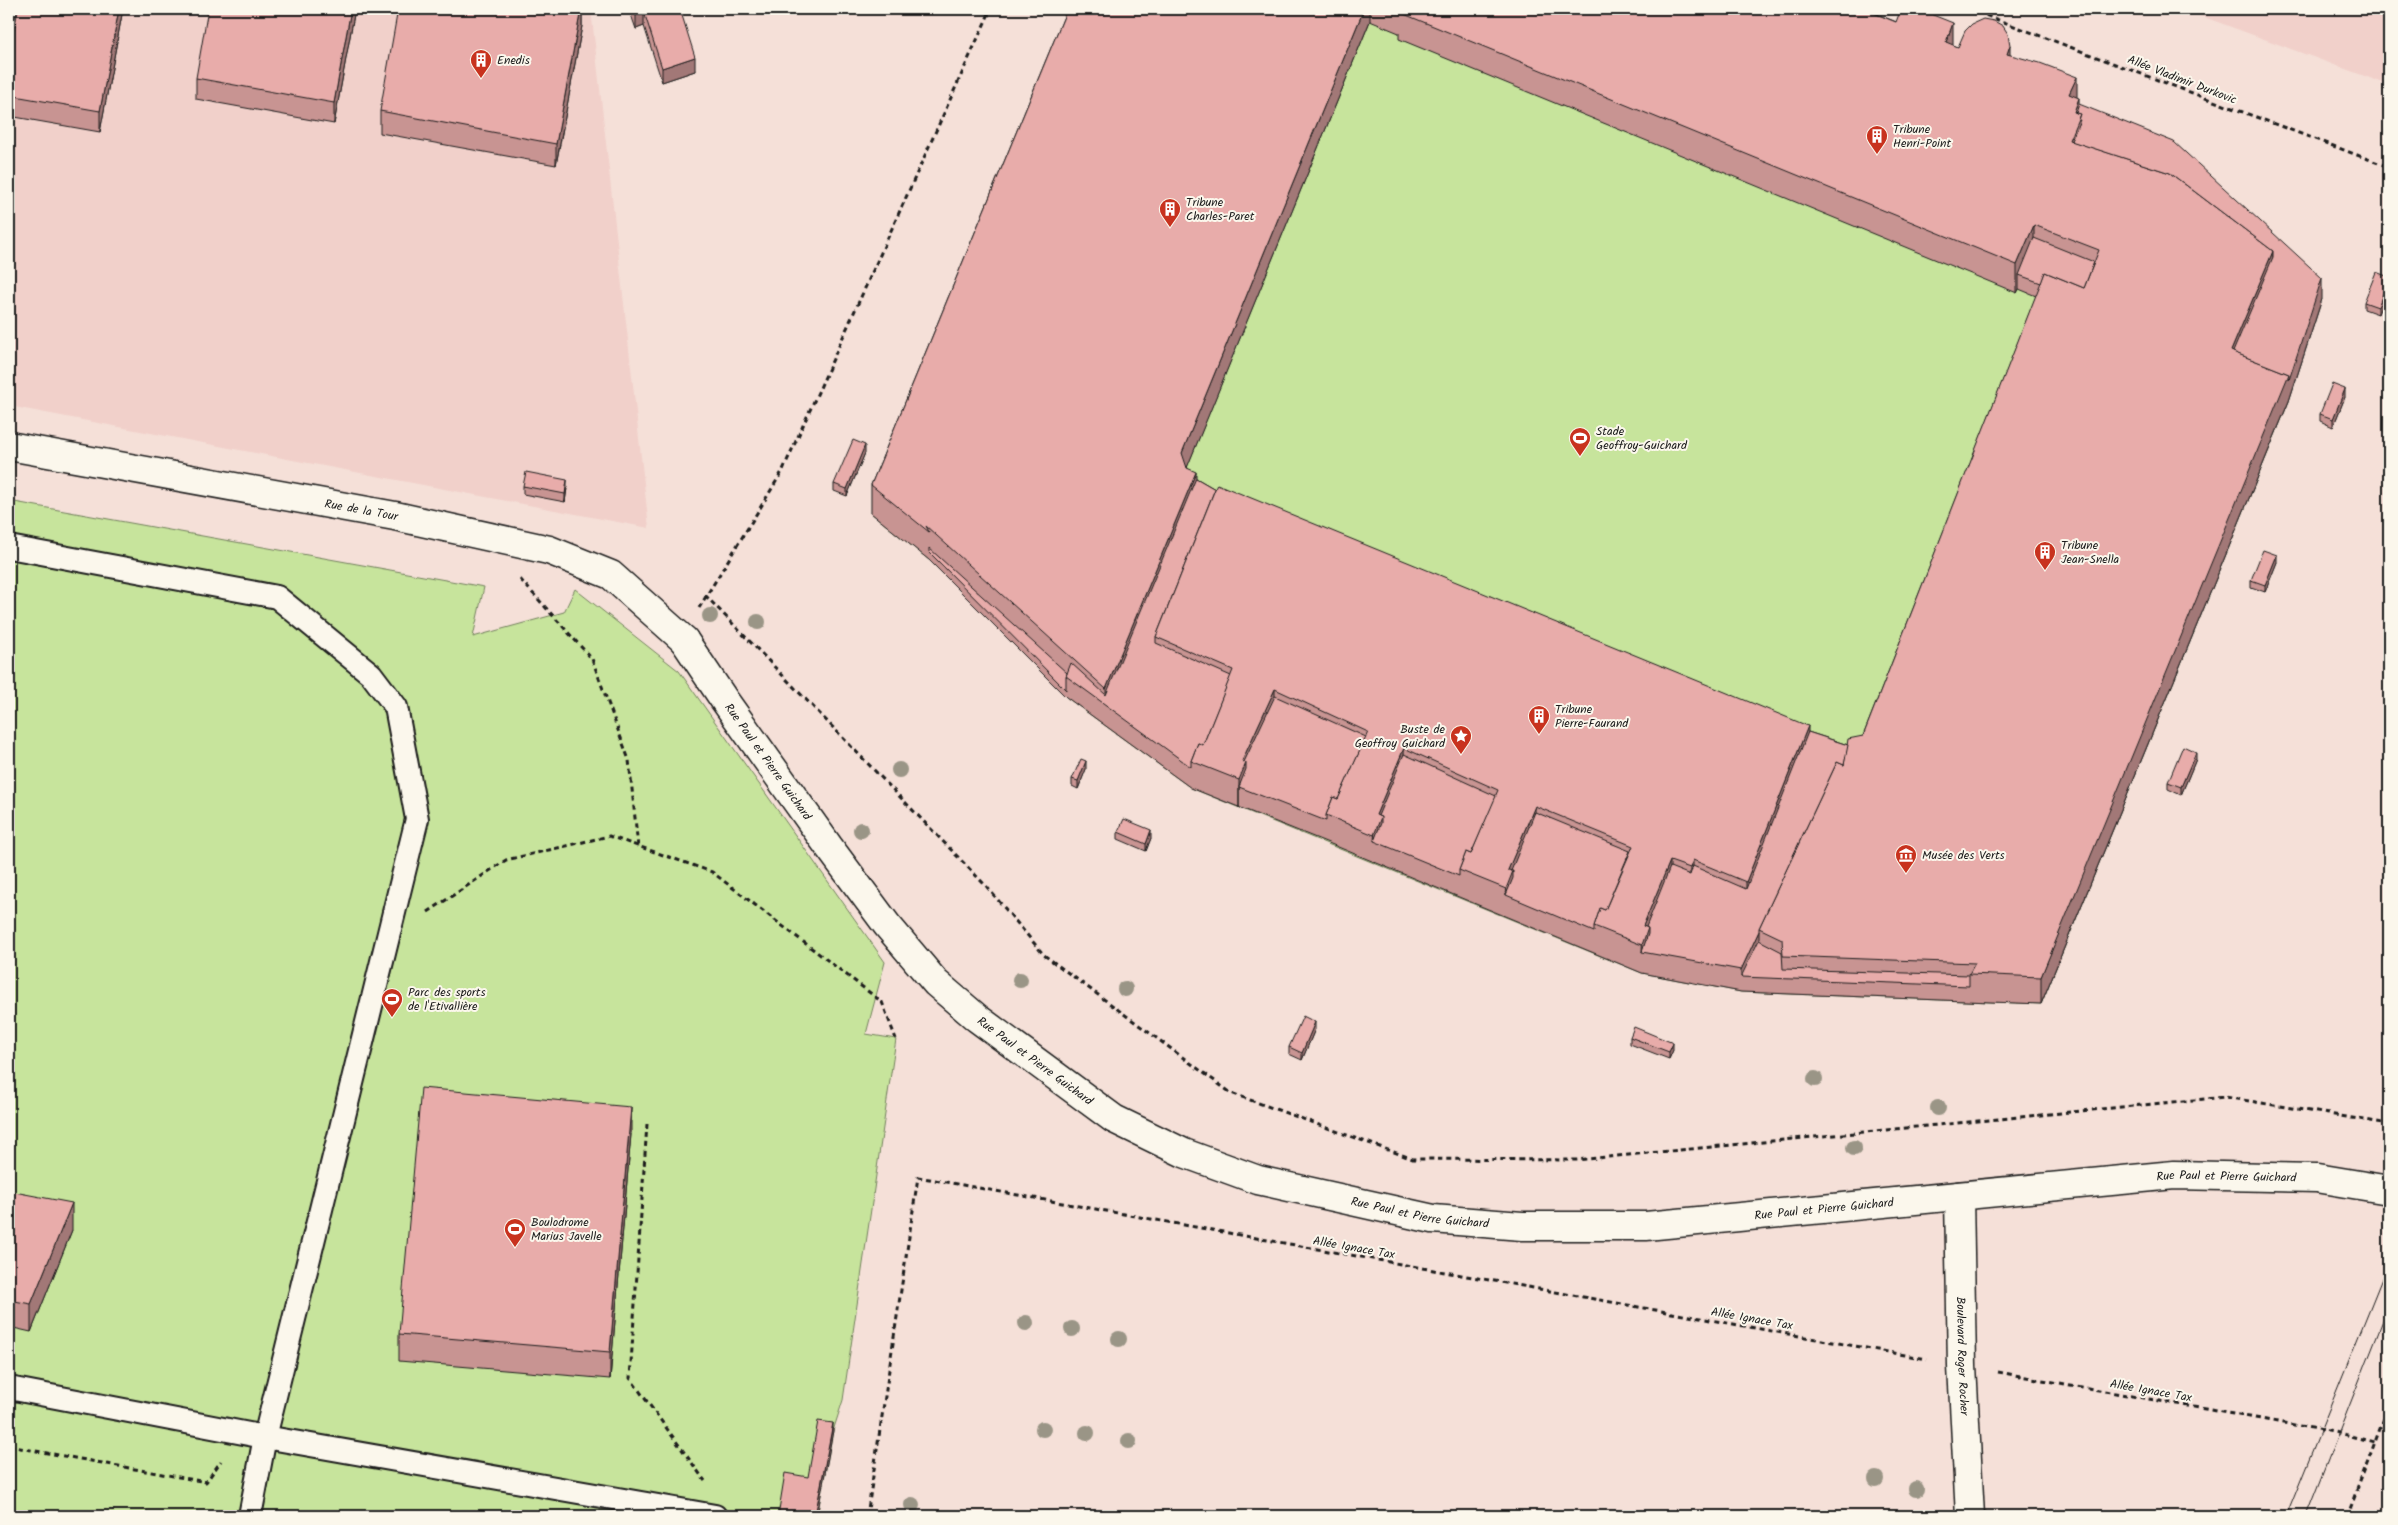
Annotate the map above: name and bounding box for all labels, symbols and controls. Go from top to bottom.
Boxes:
building icon: Enedis [469,48,493,79]
street label: Allée Vladimir Durkovic [2125,50,2239,110]
place label: Enedis [497,51,530,70]
place label: Tribune Henri-Point [1893,120,1951,153]
building icon: Tribune Henri-Point [1865,124,1889,155]
place label: Tribune Charles-Paret [1186,193,1255,226]
building icon: Tribune Charles-Paret [1158,197,1182,228]
place label: Stade Geoffroy-Guichard [1596,422,1688,455]
sports icon: Stade Geoffroy-Guichard [1568,426,1592,457]
street label: Rue de la Tour [323,494,401,526]
place label: Tribune Jean-Snella [2061,536,2120,569]
building icon: Tribune Jean-Snella [2033,540,2057,571]
street label: Rue Paul et Pierre Guichard [720,699,817,825]
place label: Tribune Pierre-Faurand [1555,700,1629,733]
building icon: Tribune Pierre-Faurand [1527,704,1551,735]
place label: Buste de Geoffroy Guichard [1355,720,1446,753]
place icon: Buste de Geoffroy Guichard [1449,724,1473,755]
museum icon: Musée des Verts [1894,843,1918,874]
place label: Musée des Verts [1922,846,2005,865]
place label: Parc des sports de l'Etivallière [408,983,486,1016]
sports icon: Parc des sports de l'Etivallière [380,987,404,1018]
street label: Rue Paul et Pierre Guichard [973,1012,1098,1111]
street label: Rue Paul et Pierre Guichard [2156,1165,2298,1187]
street label: Rue Paul et Pierre Guichard [1349,1191,1491,1233]
street label: Rue Paul et Pierre Guichard [1753,1193,1896,1225]
place label: Boulodrome Marius Javelle [531,1213,602,1246]
sports icon: Boulodrome Marius Javelle [503,1217,527,1248]
street label: Allée Ignace Tax [1312,1231,1397,1265]
street label: Boulevard Roger Rocher [1951,1296,1974,1417]
street label: Allée Ignace Tax [1710,1302,1795,1336]
street label: Allée Ignace Tax [2109,1374,2194,1408]

